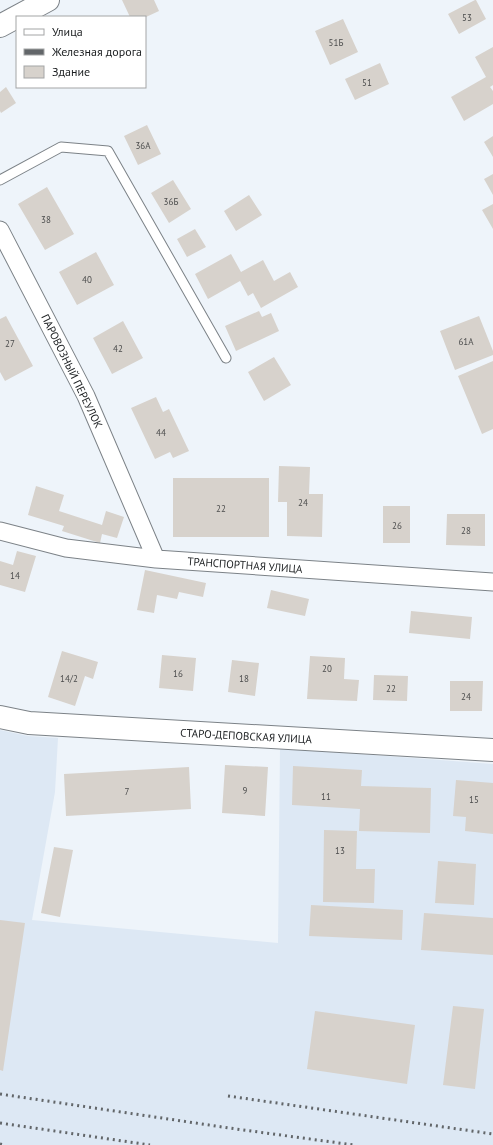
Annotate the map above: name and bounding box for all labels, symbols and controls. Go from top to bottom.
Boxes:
house number: 53 [462,12,472,23]
legend [16,16,146,88]
text: Улица [52,24,83,39]
house number: 51Б [329,37,343,48]
text: Железная дорога [51,44,142,59]
text: Здание [52,64,90,79]
house number: 51 [362,77,372,88]
house number: 36А [135,140,151,151]
house number: 36Б [164,196,178,207]
house number: 38 [41,214,51,225]
house number: 40 [82,274,92,285]
street label: ПАРОВОЗНЫЙ ПЕРЕУЛОК [38,312,106,431]
house number: 61А [458,336,474,347]
house number: 27 [5,338,15,349]
house number: 42 [113,343,123,354]
house number: 44 [156,427,166,438]
house number: 24 [298,497,308,508]
house number: 22 [216,503,226,514]
house number: 26 [392,520,402,531]
house number: 28 [461,525,471,536]
street label: ТРАНСПОРТНАЯ УЛИЦА [187,554,304,576]
house number: 14 [10,570,20,581]
house number: 20 [322,663,332,674]
house number: 16 [173,668,183,679]
house number: 14/2 [60,673,78,684]
house number: 18 [239,673,249,684]
house number: 22 [386,683,396,694]
house number: 24 [461,691,471,702]
street label: СТАРО-ДЕПОВСКАЯ УЛИЦА [180,726,313,746]
house number: 9 [243,785,248,796]
house number: 7 [125,786,130,797]
house number: 11 [321,791,331,802]
house number: 15 [469,794,479,805]
house number: 13 [335,845,345,856]

